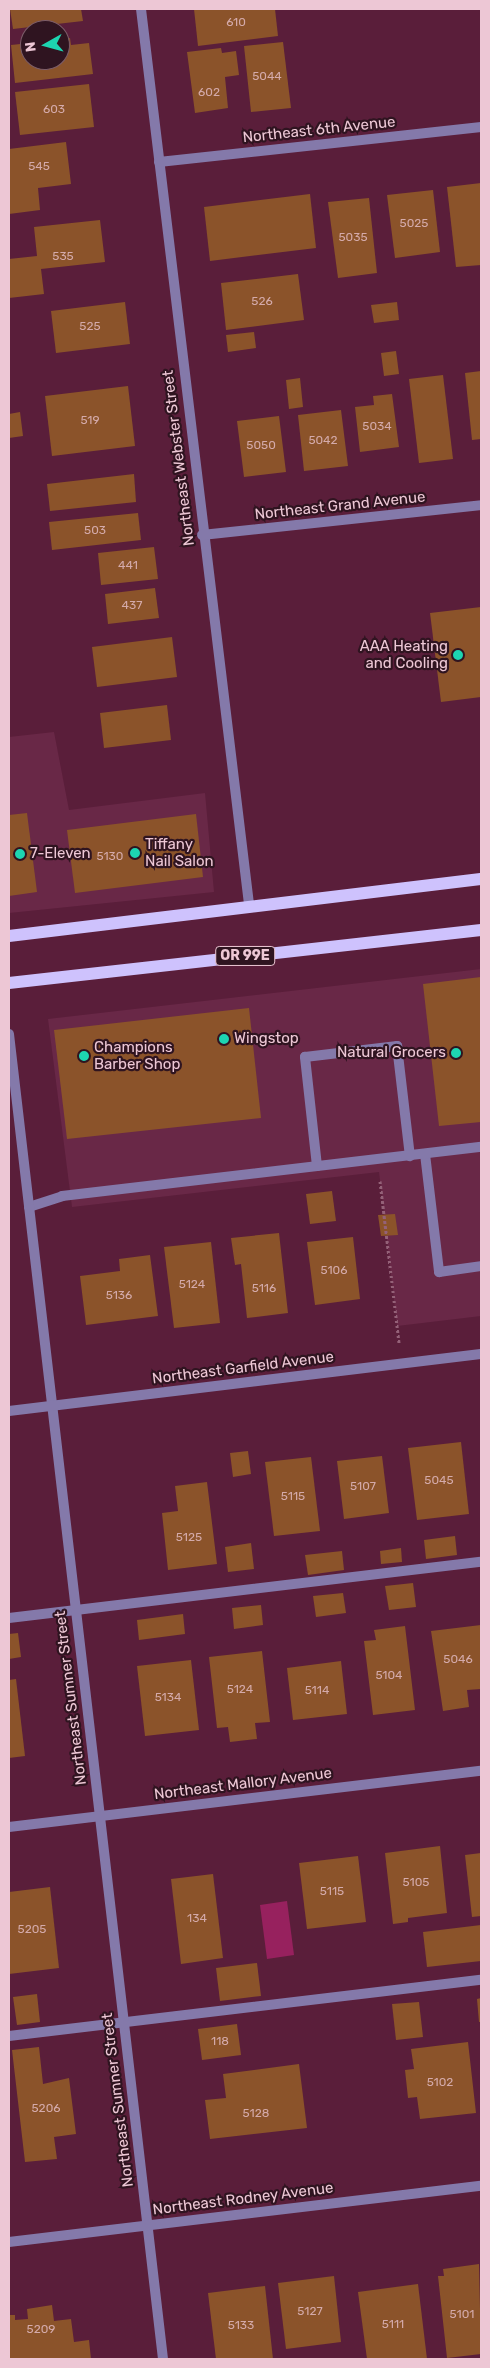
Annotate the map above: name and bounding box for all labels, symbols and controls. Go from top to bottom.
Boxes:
house number: 610 [226,16,246,30]
north arrow [20,20,70,70]
text: N [22,41,40,53]
house number: 5044 [252,70,282,84]
house number: 602 [198,86,220,100]
house number: 603 [43,103,65,117]
street label: Northeast 6th Avenue [242,113,396,147]
house number: 545 [28,160,50,174]
house number: 5025 [400,217,428,231]
house number: 5035 [338,231,368,245]
house number: 535 [52,250,74,264]
house number: 526 [251,295,273,309]
house number: 525 [79,320,101,334]
street label: Northeast Webster Street [159,369,199,547]
house number: 519 [80,414,100,428]
house number: 5034 [362,420,392,434]
house number: 5042 [308,434,338,448]
house number: 5050 [246,439,276,453]
street label: Northeast Grand Avenue [254,488,426,524]
house number: 503 [84,524,106,538]
house number: 441 [118,559,138,573]
house number: 437 [122,599,142,613]
place label: AAA Heating and Cooling [359,637,448,672]
marker: AAA Heating and Cooling [452,649,464,661]
place label: Tiffany Nail Salon [145,835,214,870]
place label: 7-Eleven [30,845,91,863]
marker: Tiffany Nail Salon [129,847,141,859]
marker: 7-Eleven [14,848,26,860]
house number: 5130 [97,850,123,864]
road number: OR 99E [215,944,275,968]
place label: Wingstop [234,1030,299,1048]
marker: Wingstop [218,1033,230,1045]
place label: Champions Barber Shop [94,1038,181,1073]
place label: Natural Grocers [337,1044,446,1062]
marker: Natural Grocers [450,1047,462,1059]
marker: Champions Barber Shop [78,1050,90,1062]
house number: 5106 [321,1264,347,1278]
house number: 5124 [179,1278,205,1292]
house number: 5116 [252,1282,276,1296]
house number: 5136 [106,1289,132,1303]
street label: Northeast Garfield Avenue [151,1348,335,1388]
house number: 5045 [424,1474,454,1488]
house number: 5107 [350,1480,376,1494]
house number: 5115 [281,1490,305,1504]
house number: 5125 [176,1531,202,1545]
street label: Northeast Sumner Street [51,1610,91,1786]
house number: 5046 [443,1653,473,1667]
house number: 5104 [375,1669,403,1683]
house number: 5124 [227,1683,253,1697]
house number: 5114 [305,1684,329,1698]
house number: 5134 [155,1691,181,1705]
street label: Northeast Mallory Avenue [153,1764,333,1804]
house number: 5105 [403,1876,429,1890]
house number: 5115 [320,1885,344,1899]
house number: 134 [187,1912,207,1926]
house number: 5205 [18,1923,46,1937]
street label: Northeast Sumner Street [98,2012,138,2188]
house number: 118 [211,2035,229,2049]
house number: 5102 [427,2076,453,2090]
house number: 5206 [31,2102,61,2116]
house number: 5128 [243,2107,269,2121]
street label: Northeast Rodney Avenue [151,2179,335,2219]
house number: 5127 [297,2305,323,2319]
house number: 5101 [450,2308,474,2322]
house number: 5111 [382,2318,404,2332]
house number: 5133 [228,2319,254,2333]
house number: 5209 [27,2323,55,2337]

